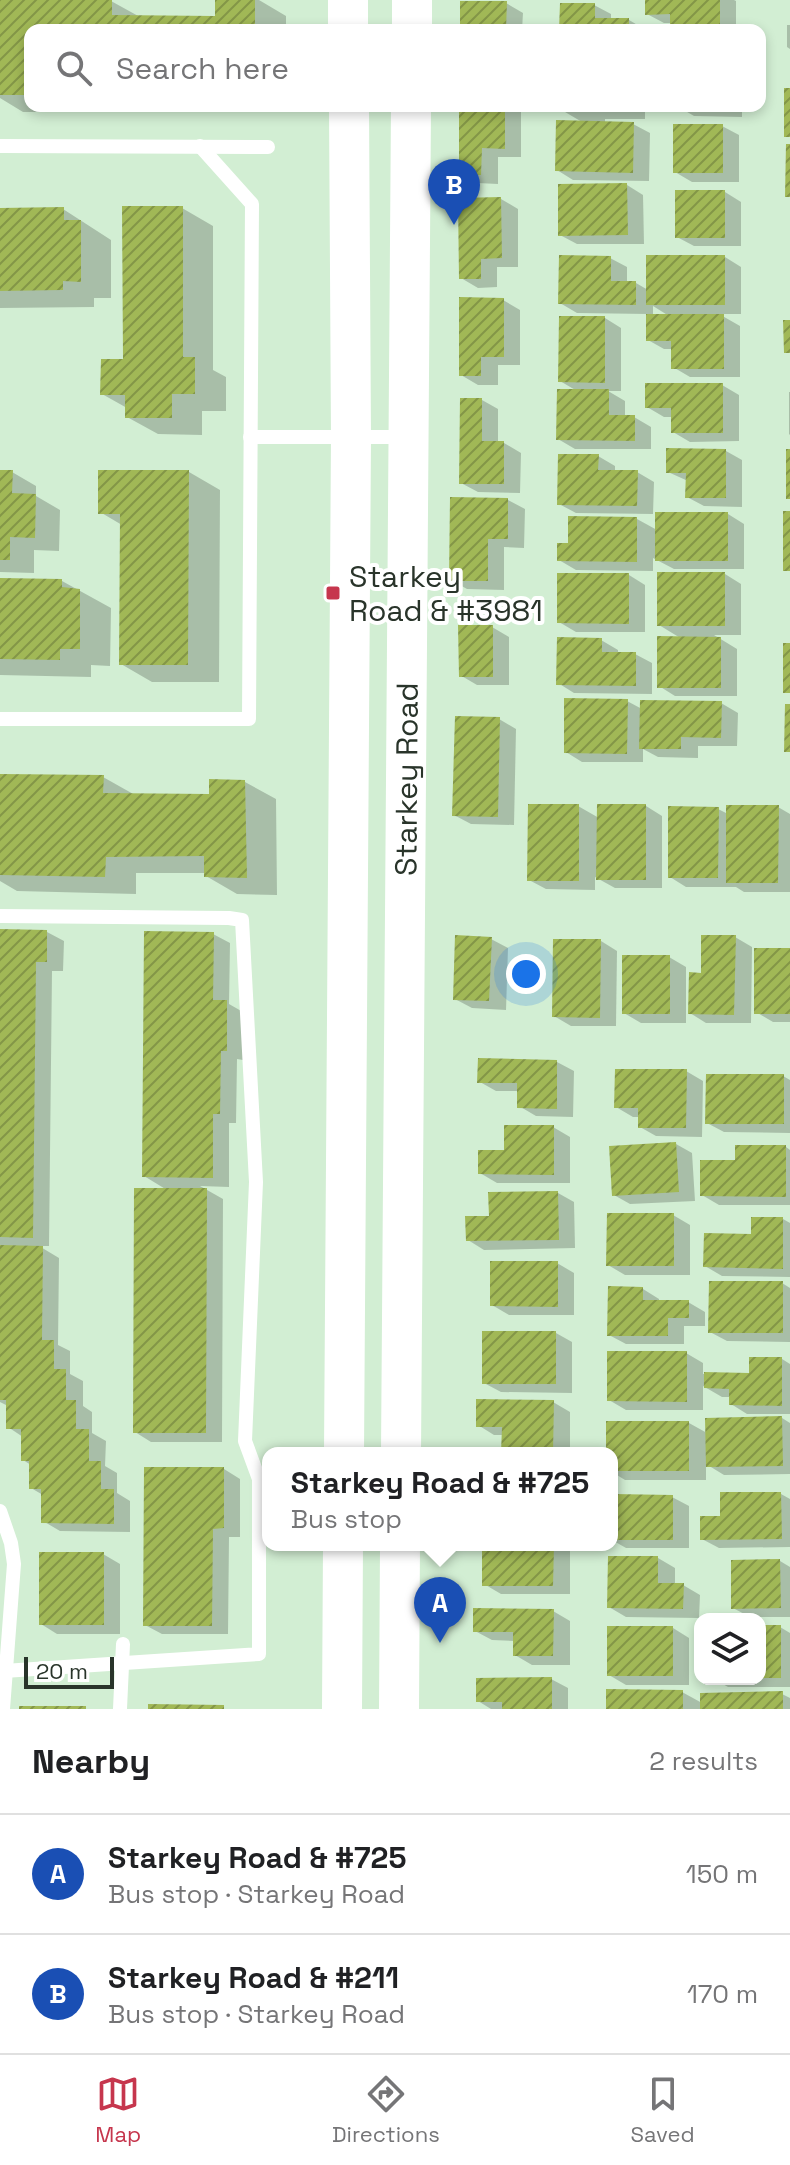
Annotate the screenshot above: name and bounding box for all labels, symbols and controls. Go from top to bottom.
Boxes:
search box [24,24,766,112]
icon: search [52,46,96,90]
text: Search here [116,49,289,88]
pin: B [428,159,480,225]
place label: Starkey Road & #3981 [349,557,543,630]
marker: Starkey Road & #3981 [324,584,342,602]
street label: Starkey Road [386,682,426,876]
your location [506,954,546,994]
popup [262,1447,618,1551]
text: Starkey Road & #725 [291,1463,589,1502]
text: Bus stop [291,1502,402,1536]
pin: A [414,1577,466,1643]
map controls [694,1613,766,1685]
button: layers [694,1613,766,1685]
scale bar [24,1653,114,1689]
text: 20 m [36,1657,88,1685]
text: Nearby [32,1740,150,1783]
text: 2 results [649,1744,758,1778]
text: Starkey Road & #725 [108,1838,406,1877]
text: A [50,1857,66,1891]
text: 150 m [686,1857,758,1891]
text: Bus stop · Starkey Road [108,1877,405,1911]
text: Starkey Road & #211 [108,1958,399,1997]
text: B [49,1977,67,2011]
text: 170 m [687,1977,758,2011]
text: Bus stop · Starkey Road [108,1997,405,2031]
tab: Map [95,2072,141,2148]
tab: Directions [332,2072,440,2148]
tab: Saved [630,2072,695,2148]

